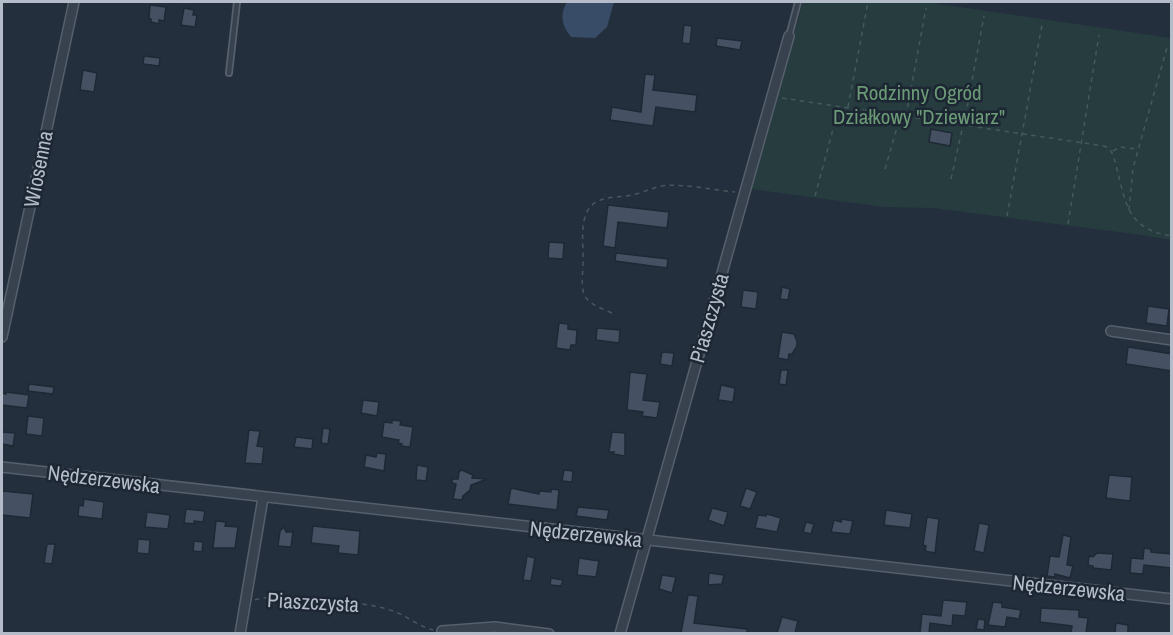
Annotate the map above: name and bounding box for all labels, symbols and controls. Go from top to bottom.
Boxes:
park label: Rodzinny Ogród Działkowy "Dziewiarz" [833,78,1005,131]
street label: Wiosenna [16,128,60,210]
street label: Piaszczysta [682,269,736,366]
street label: Nędzerzewska [46,458,162,500]
street label: Nędzerzewska [528,514,644,554]
street label: Nędzerzewska [1011,568,1127,608]
street label: Piaszczysta [266,585,360,619]

